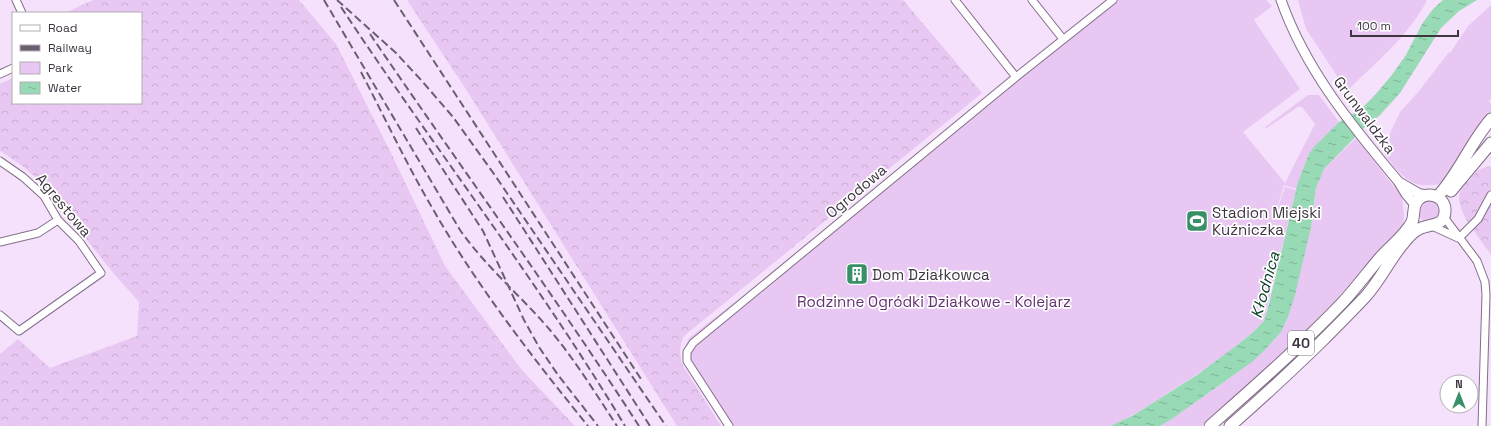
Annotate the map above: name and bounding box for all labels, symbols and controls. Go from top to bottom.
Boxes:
legend [12,12,142,104]
scale bar [1351,12,1458,38]
text: 100 m [1357,18,1391,34]
text: Road [48,20,77,36]
text: Railway [48,40,92,56]
text: Park [48,60,73,76]
street label: Grunwaldzka [1330,73,1401,158]
text: Water [48,80,82,96]
street label: Ogrodowa [822,160,891,222]
street label: Agrestowa [32,169,96,241]
place label: Stadion Miejski Kuźniczka [1212,203,1321,239]
sports icon: Stadion Miejski Kuźniczka [1184,208,1210,234]
water label: Kłodnica [1246,249,1285,321]
building icon: Dom Działkowca [844,261,870,287]
place label: Dom Działkowca [872,265,990,284]
park label: Rodzinne Ogródki Działkowe - Kolejarz [797,292,1071,311]
road number: 40 [1288,331,1314,355]
north arrow [1439,374,1479,414]
text: N [1455,377,1463,391]

